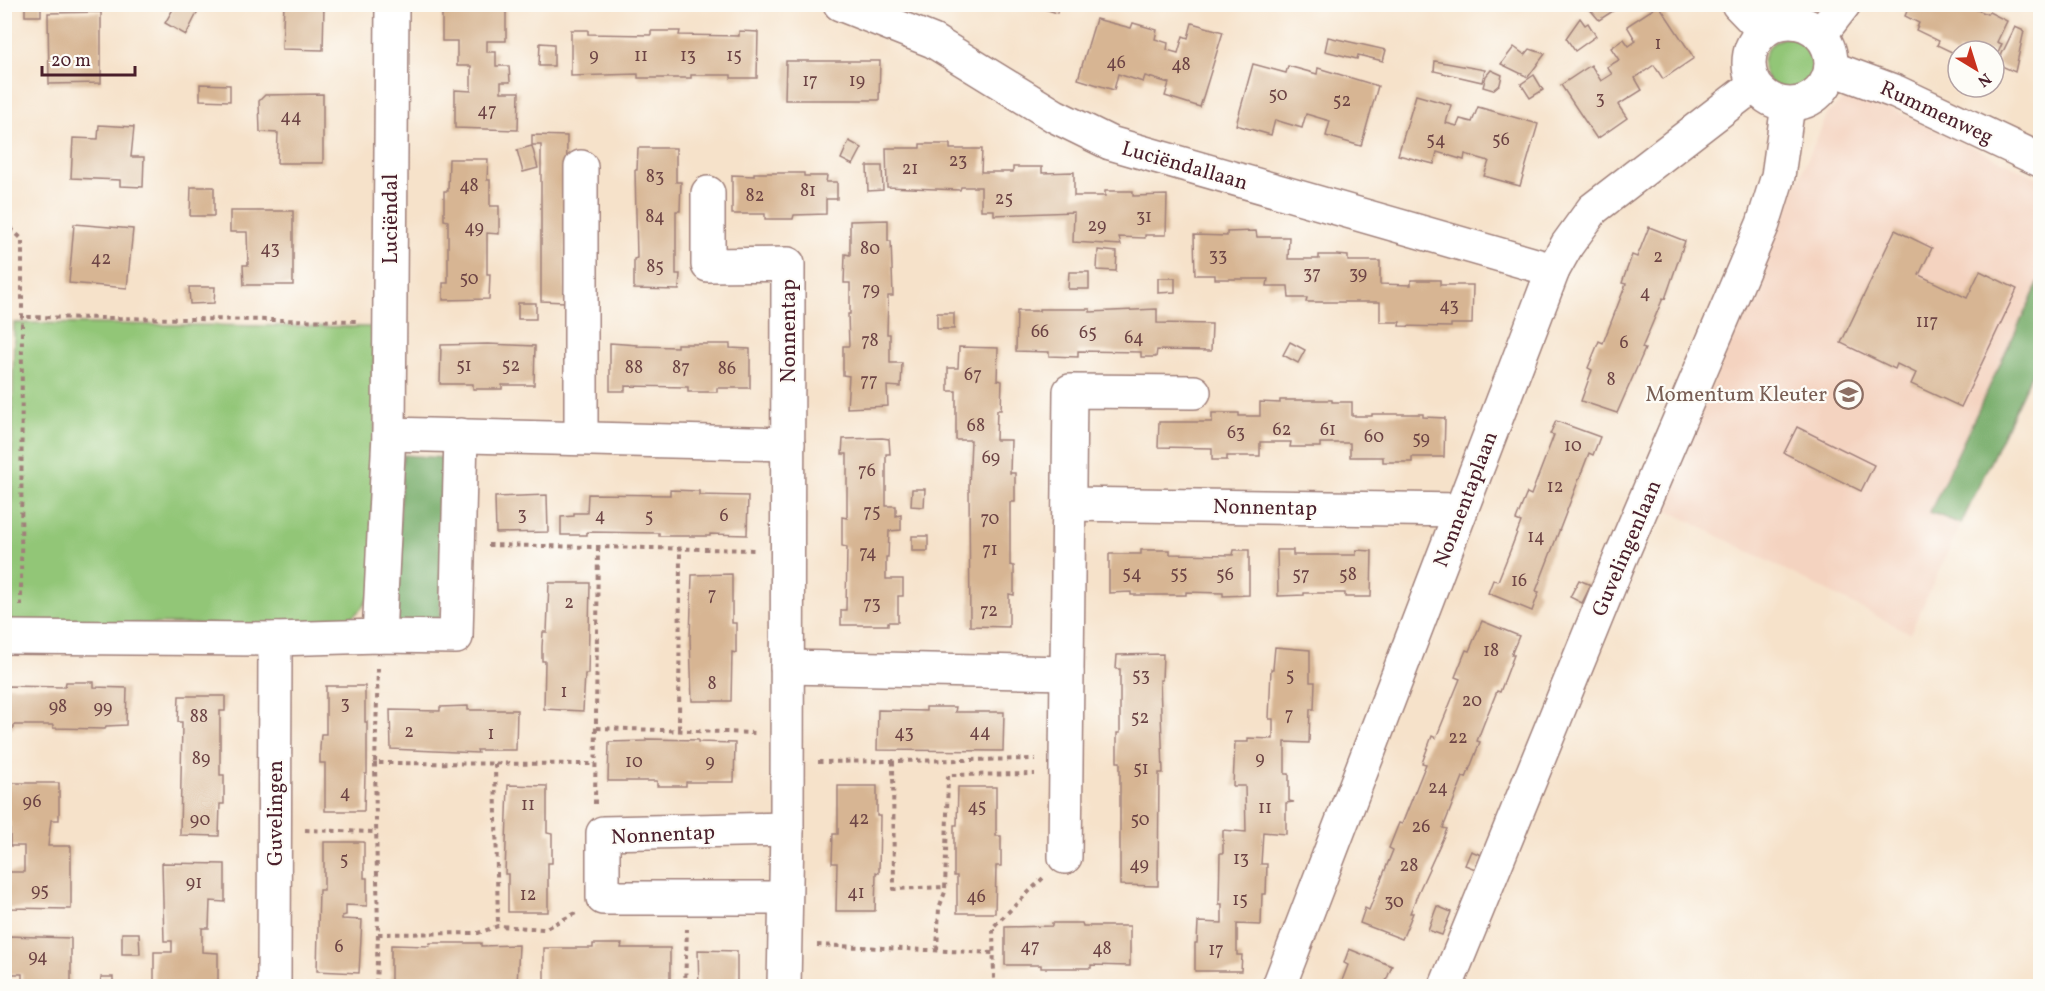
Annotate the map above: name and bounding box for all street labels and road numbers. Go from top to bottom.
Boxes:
street label: Rummenweg [1875,74,1998,152]
street label: Luciëndallaan [1118,135,1251,198]
street label: Luciëndal [377,174,406,264]
street label: Nonnentap [775,279,804,383]
street label: Nonnentaplaan [1427,427,1506,572]
street label: Guvelingenlaan [1586,476,1669,621]
street label: Nonnentap [1213,493,1317,524]
street label: Guvelingen [262,760,291,866]
street label: Nonnentap [610,818,716,853]

